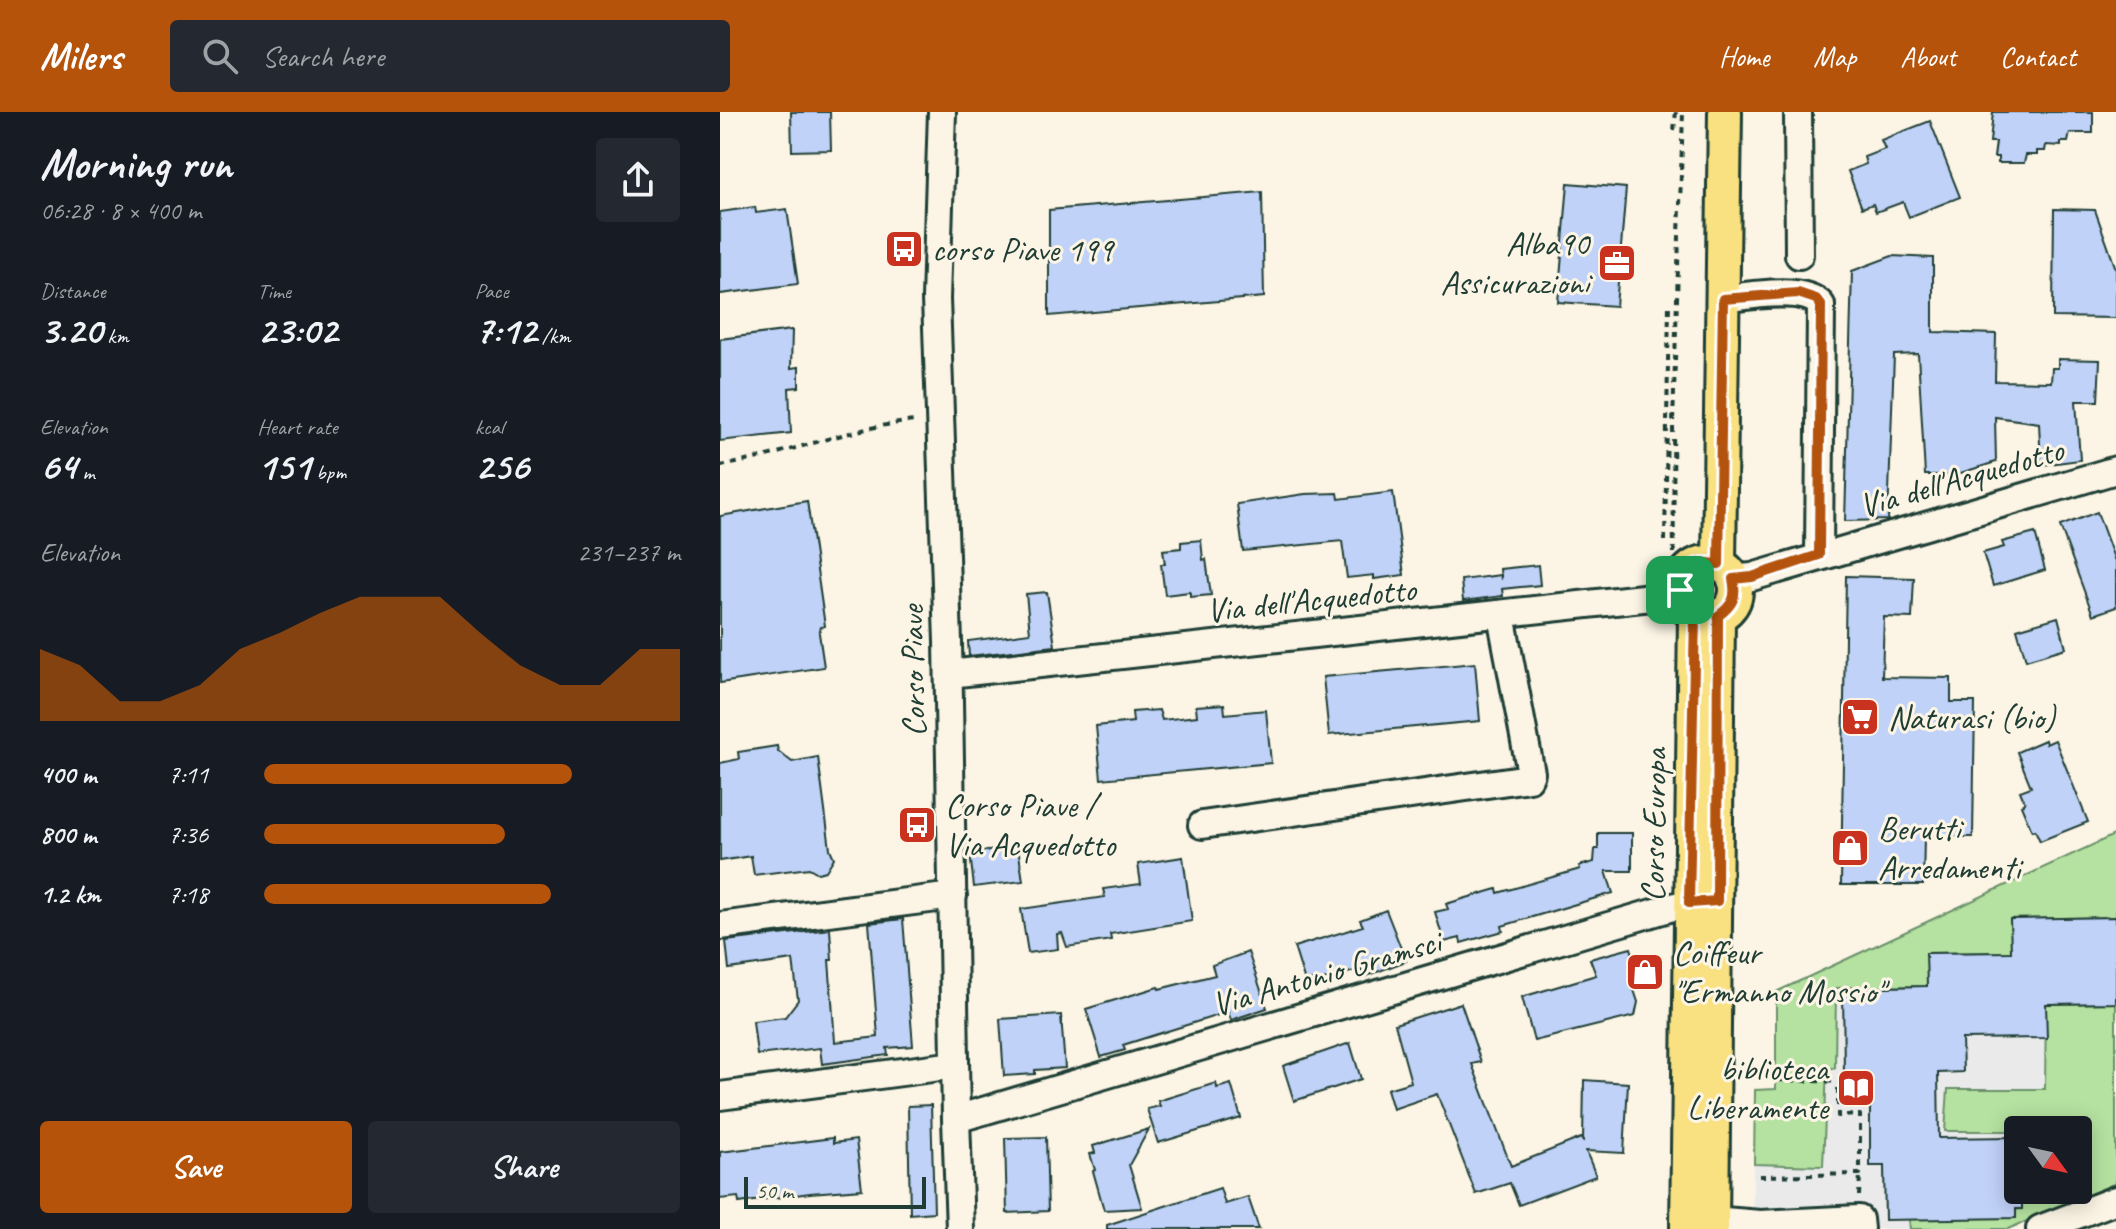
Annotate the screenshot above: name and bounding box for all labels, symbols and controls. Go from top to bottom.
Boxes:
search box [170,20,730,92]
text: Milers [40,33,122,80]
icon: search [198,34,242,78]
text: Search here [262,37,384,75]
text: Home [1719,39,1769,74]
text: Map [1813,39,1856,74]
text: About [1900,39,1956,74]
text: Contact [2000,39,2076,74]
text: Morning run [40,136,232,191]
button: share [596,138,680,222]
text: 06:28 · 8 × 400 m [40,194,201,227]
place label: Alba90 Assicurazioni [1441,222,1594,304]
bus stop icon: corso Piave 199 [883,228,925,270]
place label: corso Piave 199 [932,228,1116,271]
office icon: Alba90 Assicurazioni [1596,242,1638,284]
text: Distance [40,277,106,305]
text: Time [257,277,291,305]
text: Pace [475,277,509,305]
text: 3.20 [40,305,102,355]
text: 23:02 [257,305,337,355]
text: 7:12 [475,305,536,355]
text: km [102,322,129,350]
text: /km [536,322,571,350]
text: Elevation [40,413,108,441]
text: Heart rate [257,413,338,441]
text: kcal [475,413,504,441]
street label: Via dell'Acquedotto [1854,427,2070,527]
text: 64 [40,441,77,491]
text: 151 [257,441,311,491]
text: 256 [475,441,529,491]
text: m [77,458,95,486]
text: bpm [311,458,346,486]
text: Elevation [40,536,120,569]
text: 231–237 m [577,536,680,569]
pin [1646,556,1714,624]
street label: Via dell'Acquedotto [1204,567,1420,632]
icon: arrive [1658,568,1702,612]
street label: Corso Piave [890,603,935,737]
supermarket icon: Naturasi (bio) [1839,696,1881,738]
place label: Naturasi (bio) [1888,696,2057,739]
street label: Corso Europa [1631,746,1676,902]
text: 400 m [40,758,96,791]
text: 7:11 [168,758,208,791]
place label: Corso Piave / Via Acquedotto [945,784,1117,866]
bus stop icon: Corso Piave / Via Acquedotto [896,804,938,846]
place label: Berutti Arredamenti [1878,807,2024,889]
text: 800 m [40,818,96,851]
text: 7:36 [168,818,208,851]
shop icon: Berutti Arredamenti [1829,827,1871,869]
text: 1.2 km [40,878,100,911]
text: 7:18 [168,878,208,911]
street label: Via Antonio Gramsci [1207,918,1449,1026]
place label: Coiffeur "Ermanno Mossio" [1673,931,1891,1013]
shop icon: Coiffeur "Ermanno Mossio" [1624,951,1666,993]
place label: biblioteca Liberamente [1687,1047,1830,1129]
library icon: biblioteca Liberamente [1835,1067,1877,1109]
north arrow [2004,1116,2092,1204]
map controls [2004,1116,2092,1204]
button: Save [40,1121,352,1213]
button: Share [368,1121,680,1213]
scale bar [744,1173,926,1209]
text: 50 m [756,1177,793,1205]

